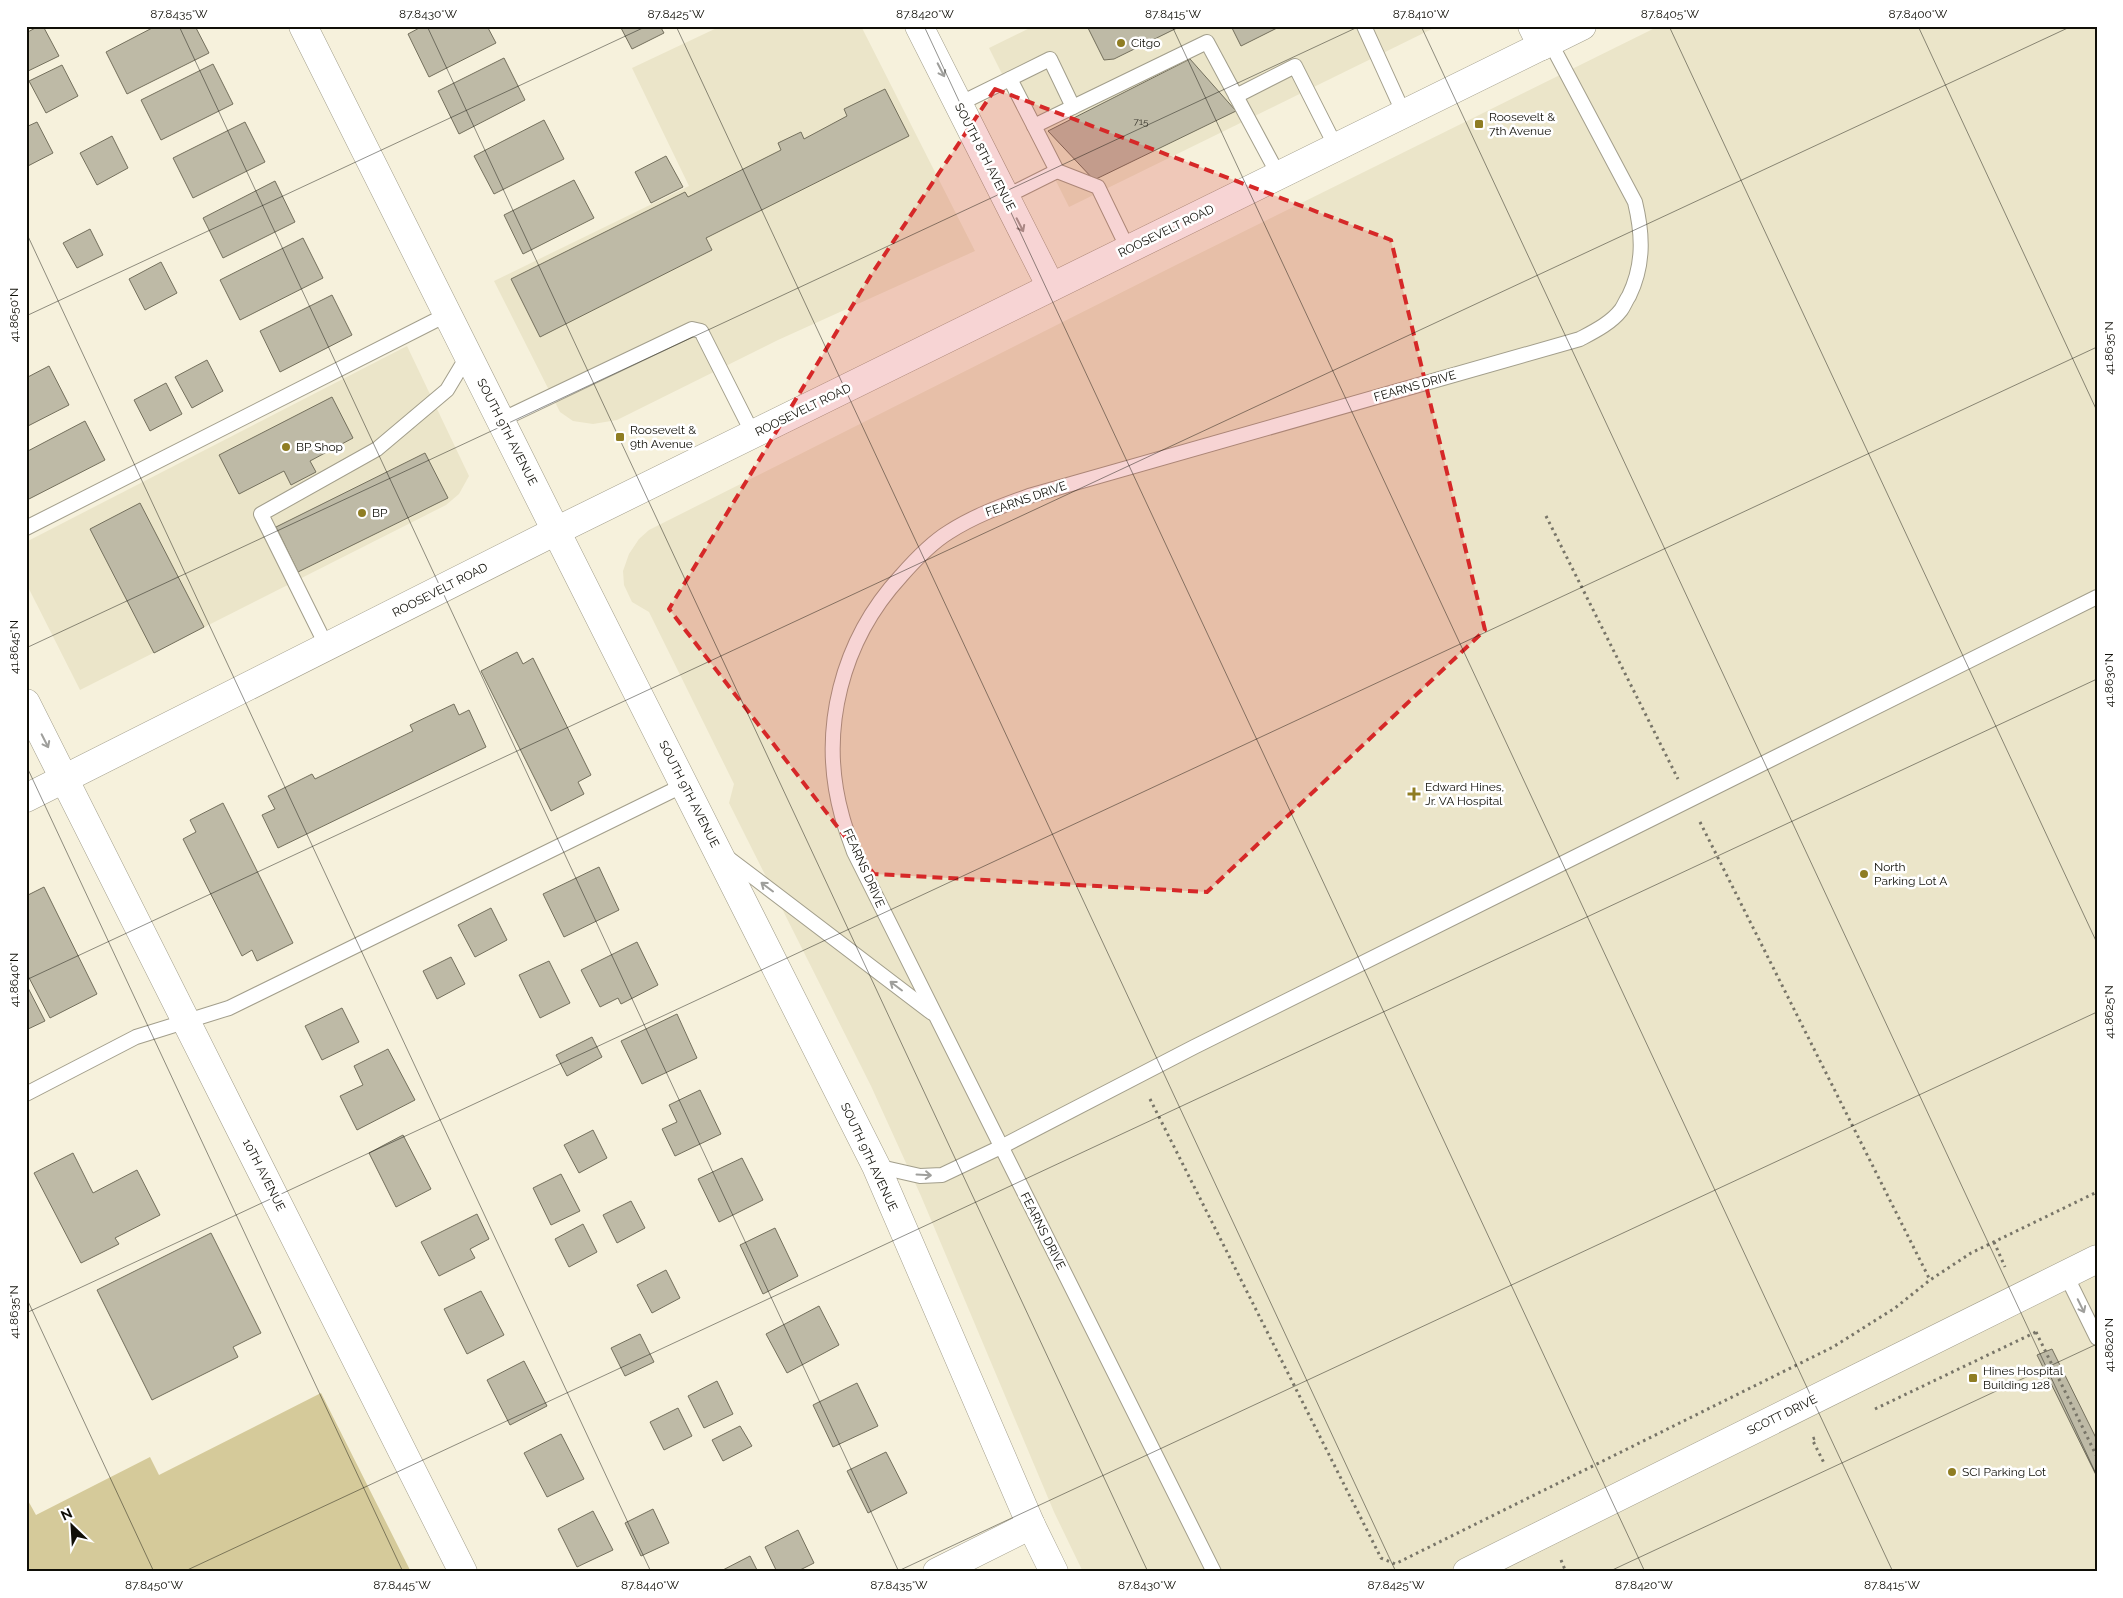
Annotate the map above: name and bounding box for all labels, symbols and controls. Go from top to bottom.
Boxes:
text: 87.8435°W [150,7,208,21]
text: 87.8430°W [399,7,457,21]
text: 87.8425°W [647,7,705,21]
text: 87.8420°W [896,7,954,21]
text: 87.8415°W [1145,7,1202,21]
text: 87.8410°W [1393,7,1450,21]
text: 87.8405°W [1641,7,1700,21]
text: 87.8400°W [1889,7,1948,21]
place label: Citgo [1131,36,1160,50]
marker: Citgo [1115,37,1127,49]
one-way arrow [937,62,946,77]
street label: SOUTH 8TH AVENUE [952,101,1018,213]
place label: Roosevelt & 7th Avenue [1489,110,1555,138]
house number: 715 [1133,116,1149,127]
marker: Roosevelt & 7th Avenue [1473,118,1485,130]
street label: ROOSEVELT ROAD [1116,202,1217,260]
one-way arrow [1016,217,1025,232]
text: 41.8650°N [7,288,21,342]
text: 41.8635°N [2102,321,2116,375]
street label: FEARNS DRIVE [1372,368,1458,404]
street label: SOUTH 9TH AVENUE [474,376,540,488]
street label: ROOSEVELT ROAD [753,381,854,439]
place label: Roosevelt & 9th Avenue [630,423,696,451]
marker: Roosevelt & 9th Avenue [614,431,626,443]
place label: BP Shop [296,440,343,454]
marker: BP Shop [280,441,292,453]
street label: FEARNS DRIVE [984,479,1068,519]
place label: BP [372,506,388,520]
marker: BP [356,507,368,519]
street label: ROOSEVELT ROAD [390,560,490,620]
text: 41.8645°N [7,620,21,674]
text: 41.8630°N [2102,653,2116,707]
one-way arrow [41,733,50,748]
street label: SOUTH 9TH AVENUE [656,738,722,850]
place label: Edward Hines, Jr. VA Hospital [1425,780,1504,808]
marker: Edward Hines, Jr. VA Hospital [1407,787,1421,801]
street label: FEARNS DRIVE [840,826,888,910]
place label: North Parking Lot A [1874,860,1947,888]
marker: North Parking Lot A [1858,868,1870,880]
one-way arrow [760,882,774,892]
text: 41.8640°N [7,953,21,1007]
one-way arrow [890,980,903,991]
text: 41.8625°N [2102,985,2116,1039]
street label: SOUTH 9TH AVENUE [838,1101,900,1213]
street label: 10TH AVENUE [240,1137,288,1213]
one-way arrow [915,1171,931,1180]
street label: FEARNS DRIVE [1018,1190,1068,1272]
text: 41.8635°N [7,1285,21,1339]
one-way arrow [2077,1298,2087,1313]
text: 41.8620°N [2102,1318,2116,1372]
place label: Hines Hospital Building 128 [1983,1364,2064,1392]
marker: Hines Hospital Building 128 [1967,1372,1979,1384]
street label: SCOTT DRIVE [1745,1392,1819,1438]
place label: SCI Parking Lot [1962,1465,2046,1479]
marker: SCI Parking Lot [1946,1466,1958,1478]
north arrow [48,1500,98,1550]
text: N [58,1505,75,1524]
text: 87.8450°W [125,1578,183,1592]
text: 87.8445°W [373,1578,431,1592]
text: 87.8440°W [621,1578,679,1592]
text: 87.8435°W [870,1578,928,1592]
text: 87.8430°W [1118,1578,1176,1592]
text: 87.8425°W [1367,1578,1425,1592]
text: 87.8420°W [1615,1578,1673,1592]
text: 87.8415°W [1864,1578,1921,1592]

